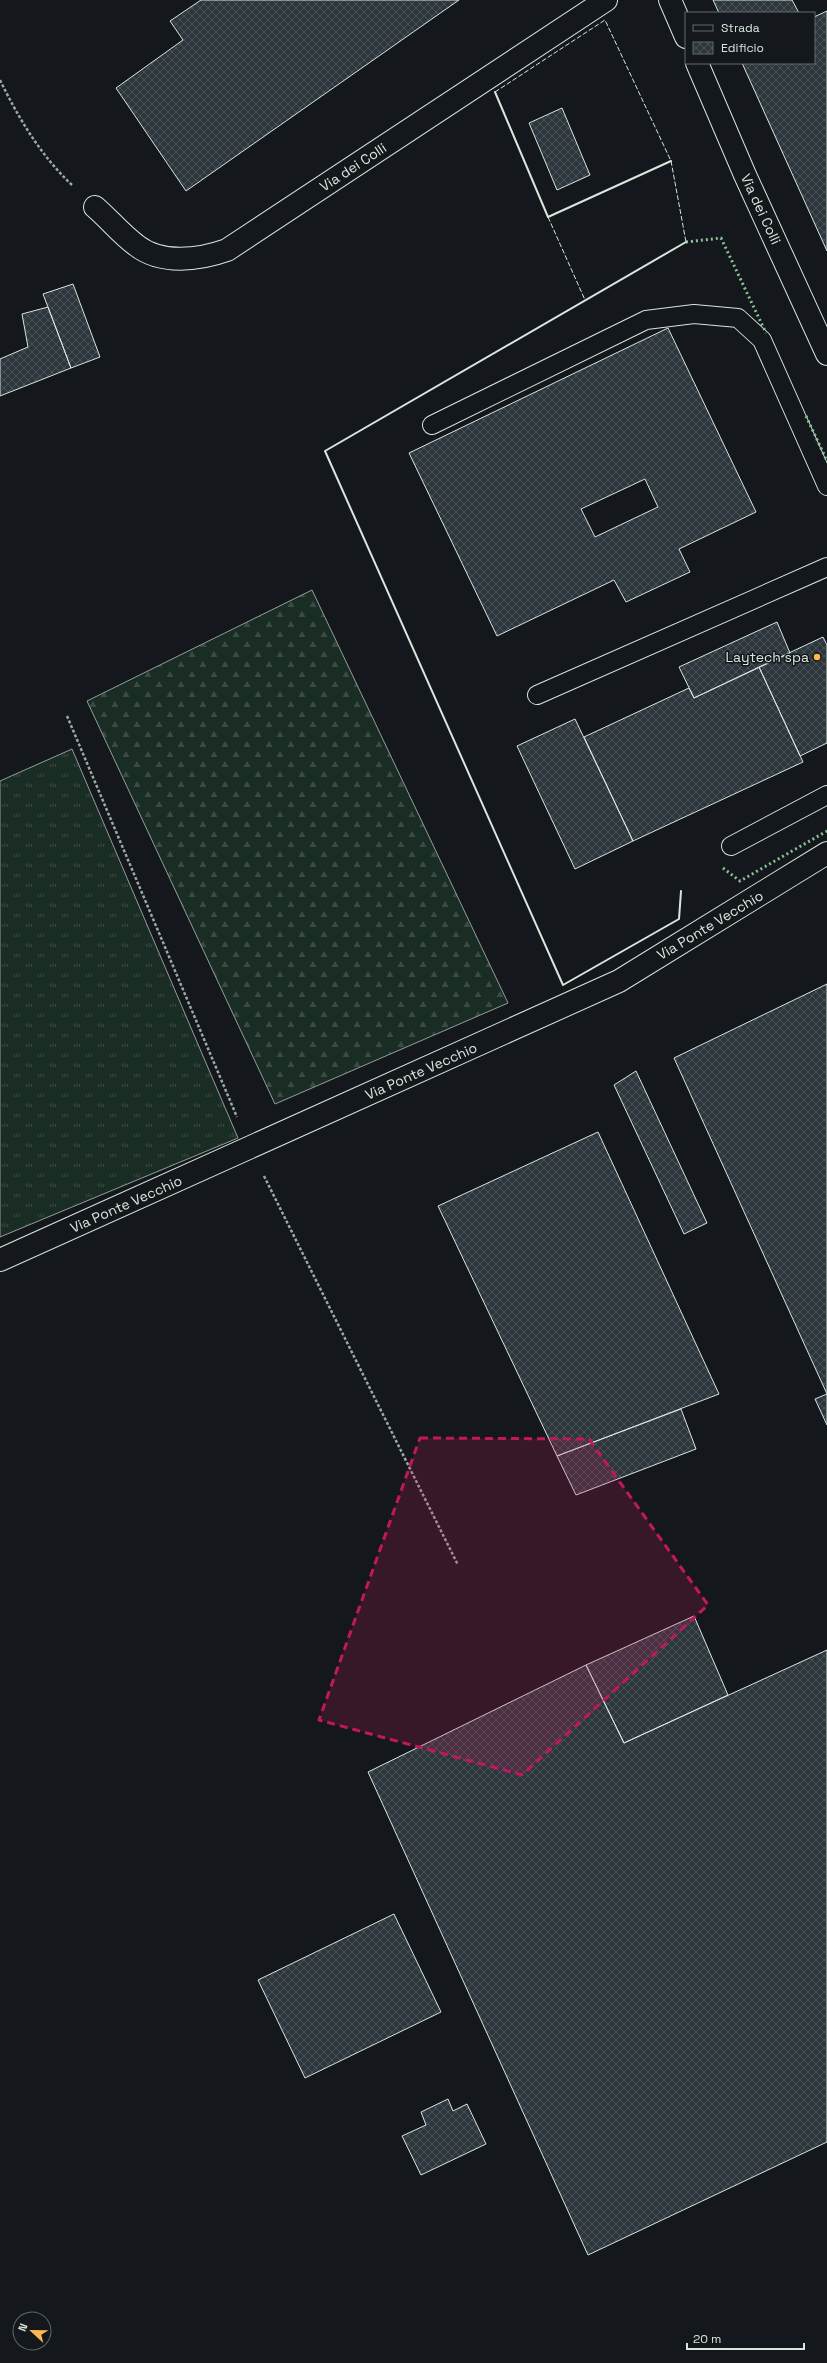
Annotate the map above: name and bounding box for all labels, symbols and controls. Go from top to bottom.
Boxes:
legend [685,12,815,64]
text: Strada [721,20,760,36]
text: Edificio [721,40,764,56]
street label: Via dei Colli [316,139,390,195]
street label: Via dei Colli [737,171,785,247]
place label: Laytech spa [725,648,809,666]
marker: Laytech spa [812,652,822,662]
street label: Via Ponte Vecchio [654,886,766,964]
street label: Via Ponte Vecchio [362,1038,480,1104]
street label: Via Ponte Vecchio [67,1171,185,1237]
north arrow [12,2311,52,2351]
text: N [15,2321,31,2333]
scale bar [687,2325,804,2351]
text: 20 m [693,2331,721,2347]

